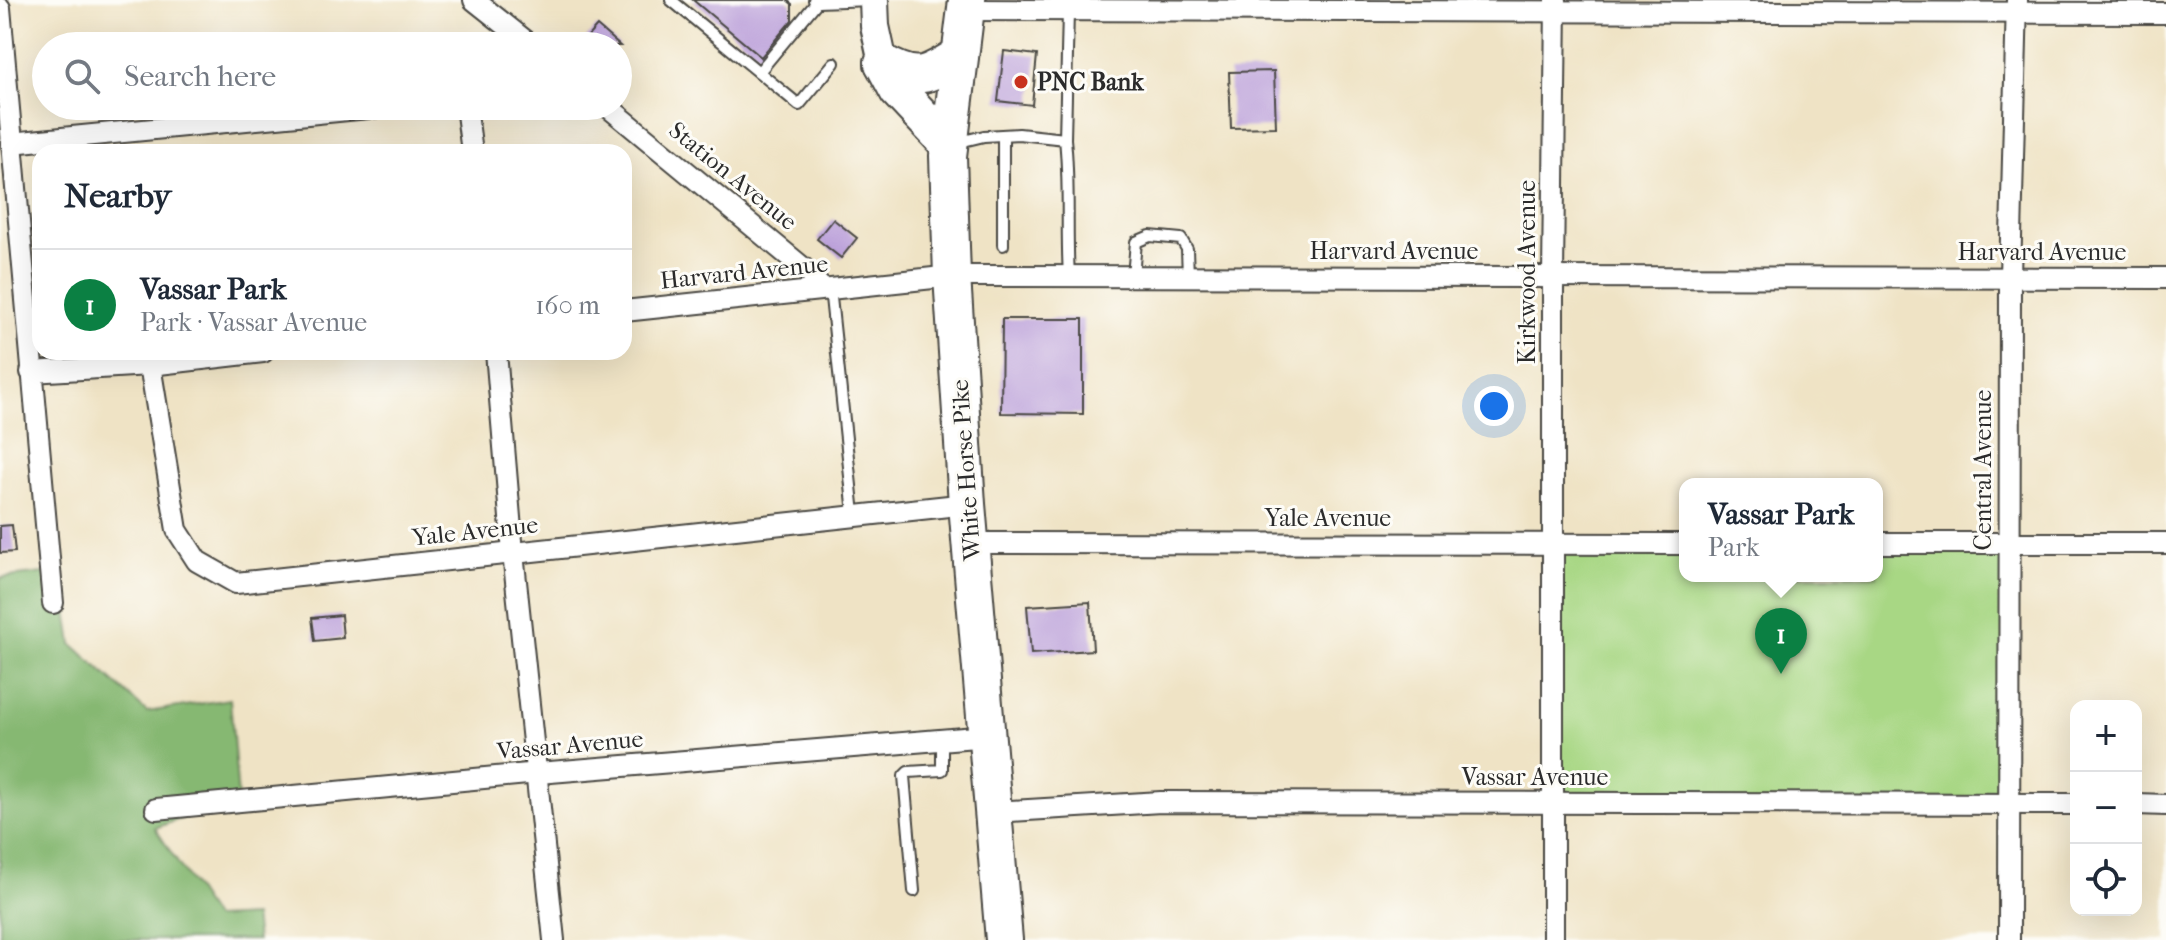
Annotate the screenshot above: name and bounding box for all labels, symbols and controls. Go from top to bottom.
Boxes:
search box [32,32,632,120]
icon: search [60,54,104,98]
text: Search here [124,59,276,94]
place label: PNC Bank [1037,68,1144,96]
marker: PNC Bank [1012,73,1030,91]
street label: Station Avenue [664,116,803,236]
text: Nearby [64,176,171,216]
street label: Kirkwood Avenue [1513,180,1541,364]
street label: Harvard Avenue [1310,237,1479,265]
street label: Harvard Avenue [1958,238,2127,266]
street label: Harvard Avenue [659,249,830,295]
text: Vassar Park [140,272,286,307]
text: 1 [85,290,95,321]
text: 160 m [535,290,600,321]
text: Park · Vassar Avenue [140,307,367,338]
street label: White Horse Pike [946,378,986,563]
your location [1474,386,1514,426]
street label: Central Avenue [1969,389,1997,550]
popup [1679,478,1883,582]
text: Vassar Park [1708,497,1854,532]
street label: Yale Avenue [1264,504,1391,532]
street label: Yale Avenue [410,510,539,552]
text: Park [1708,532,1760,563]
pin: 1 [1755,608,1807,674]
map controls [2070,700,2142,916]
button: + [2070,700,2142,772]
street label: Vassar Avenue [495,725,644,765]
street label: Vassar Avenue [1461,763,1609,791]
button: − [2070,772,2142,844]
button: locate [2070,844,2142,916]

